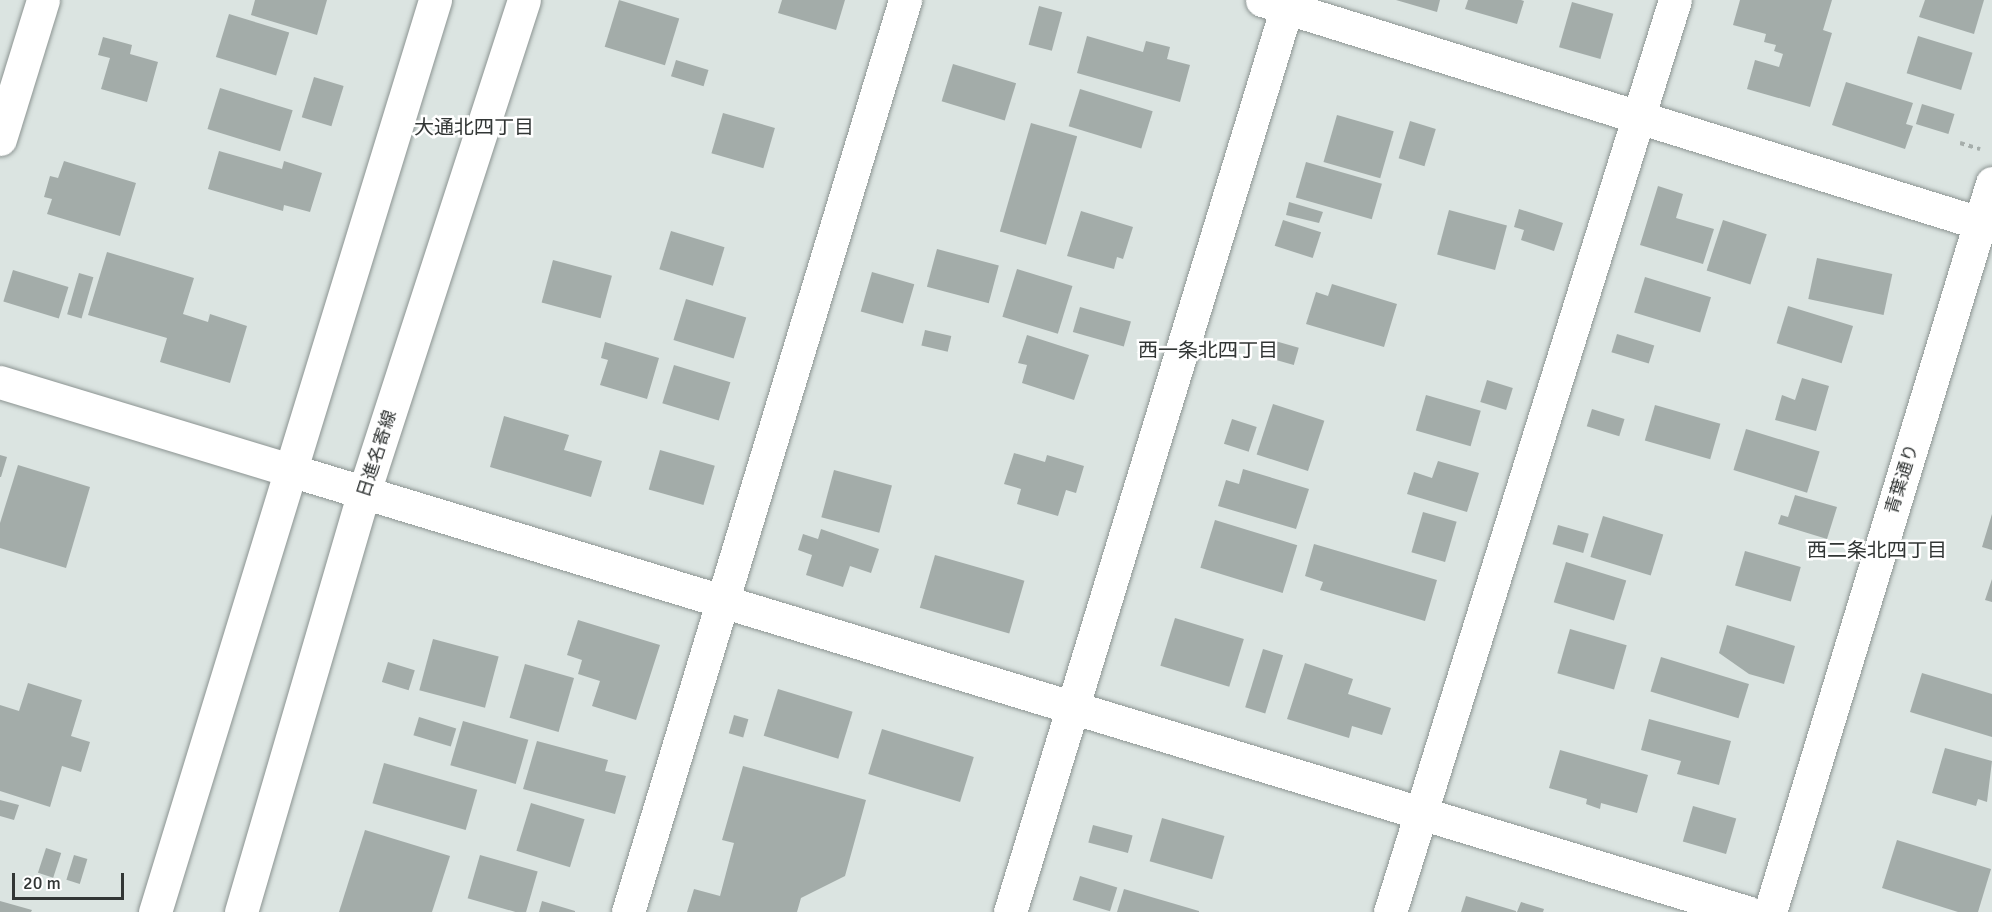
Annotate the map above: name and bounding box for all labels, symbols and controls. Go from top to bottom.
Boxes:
district label: 大通北四丁目 [414,115,534,139]
district label: 西一条北四丁目 [1138,338,1278,362]
street label: 日進名寄線 [353,408,401,500]
street label: 青葉通り [1881,441,1923,517]
district label: 西二条北四丁目 [1807,538,1947,562]
scale bar [15,861,128,899]
text: 20 m [23,872,61,894]

